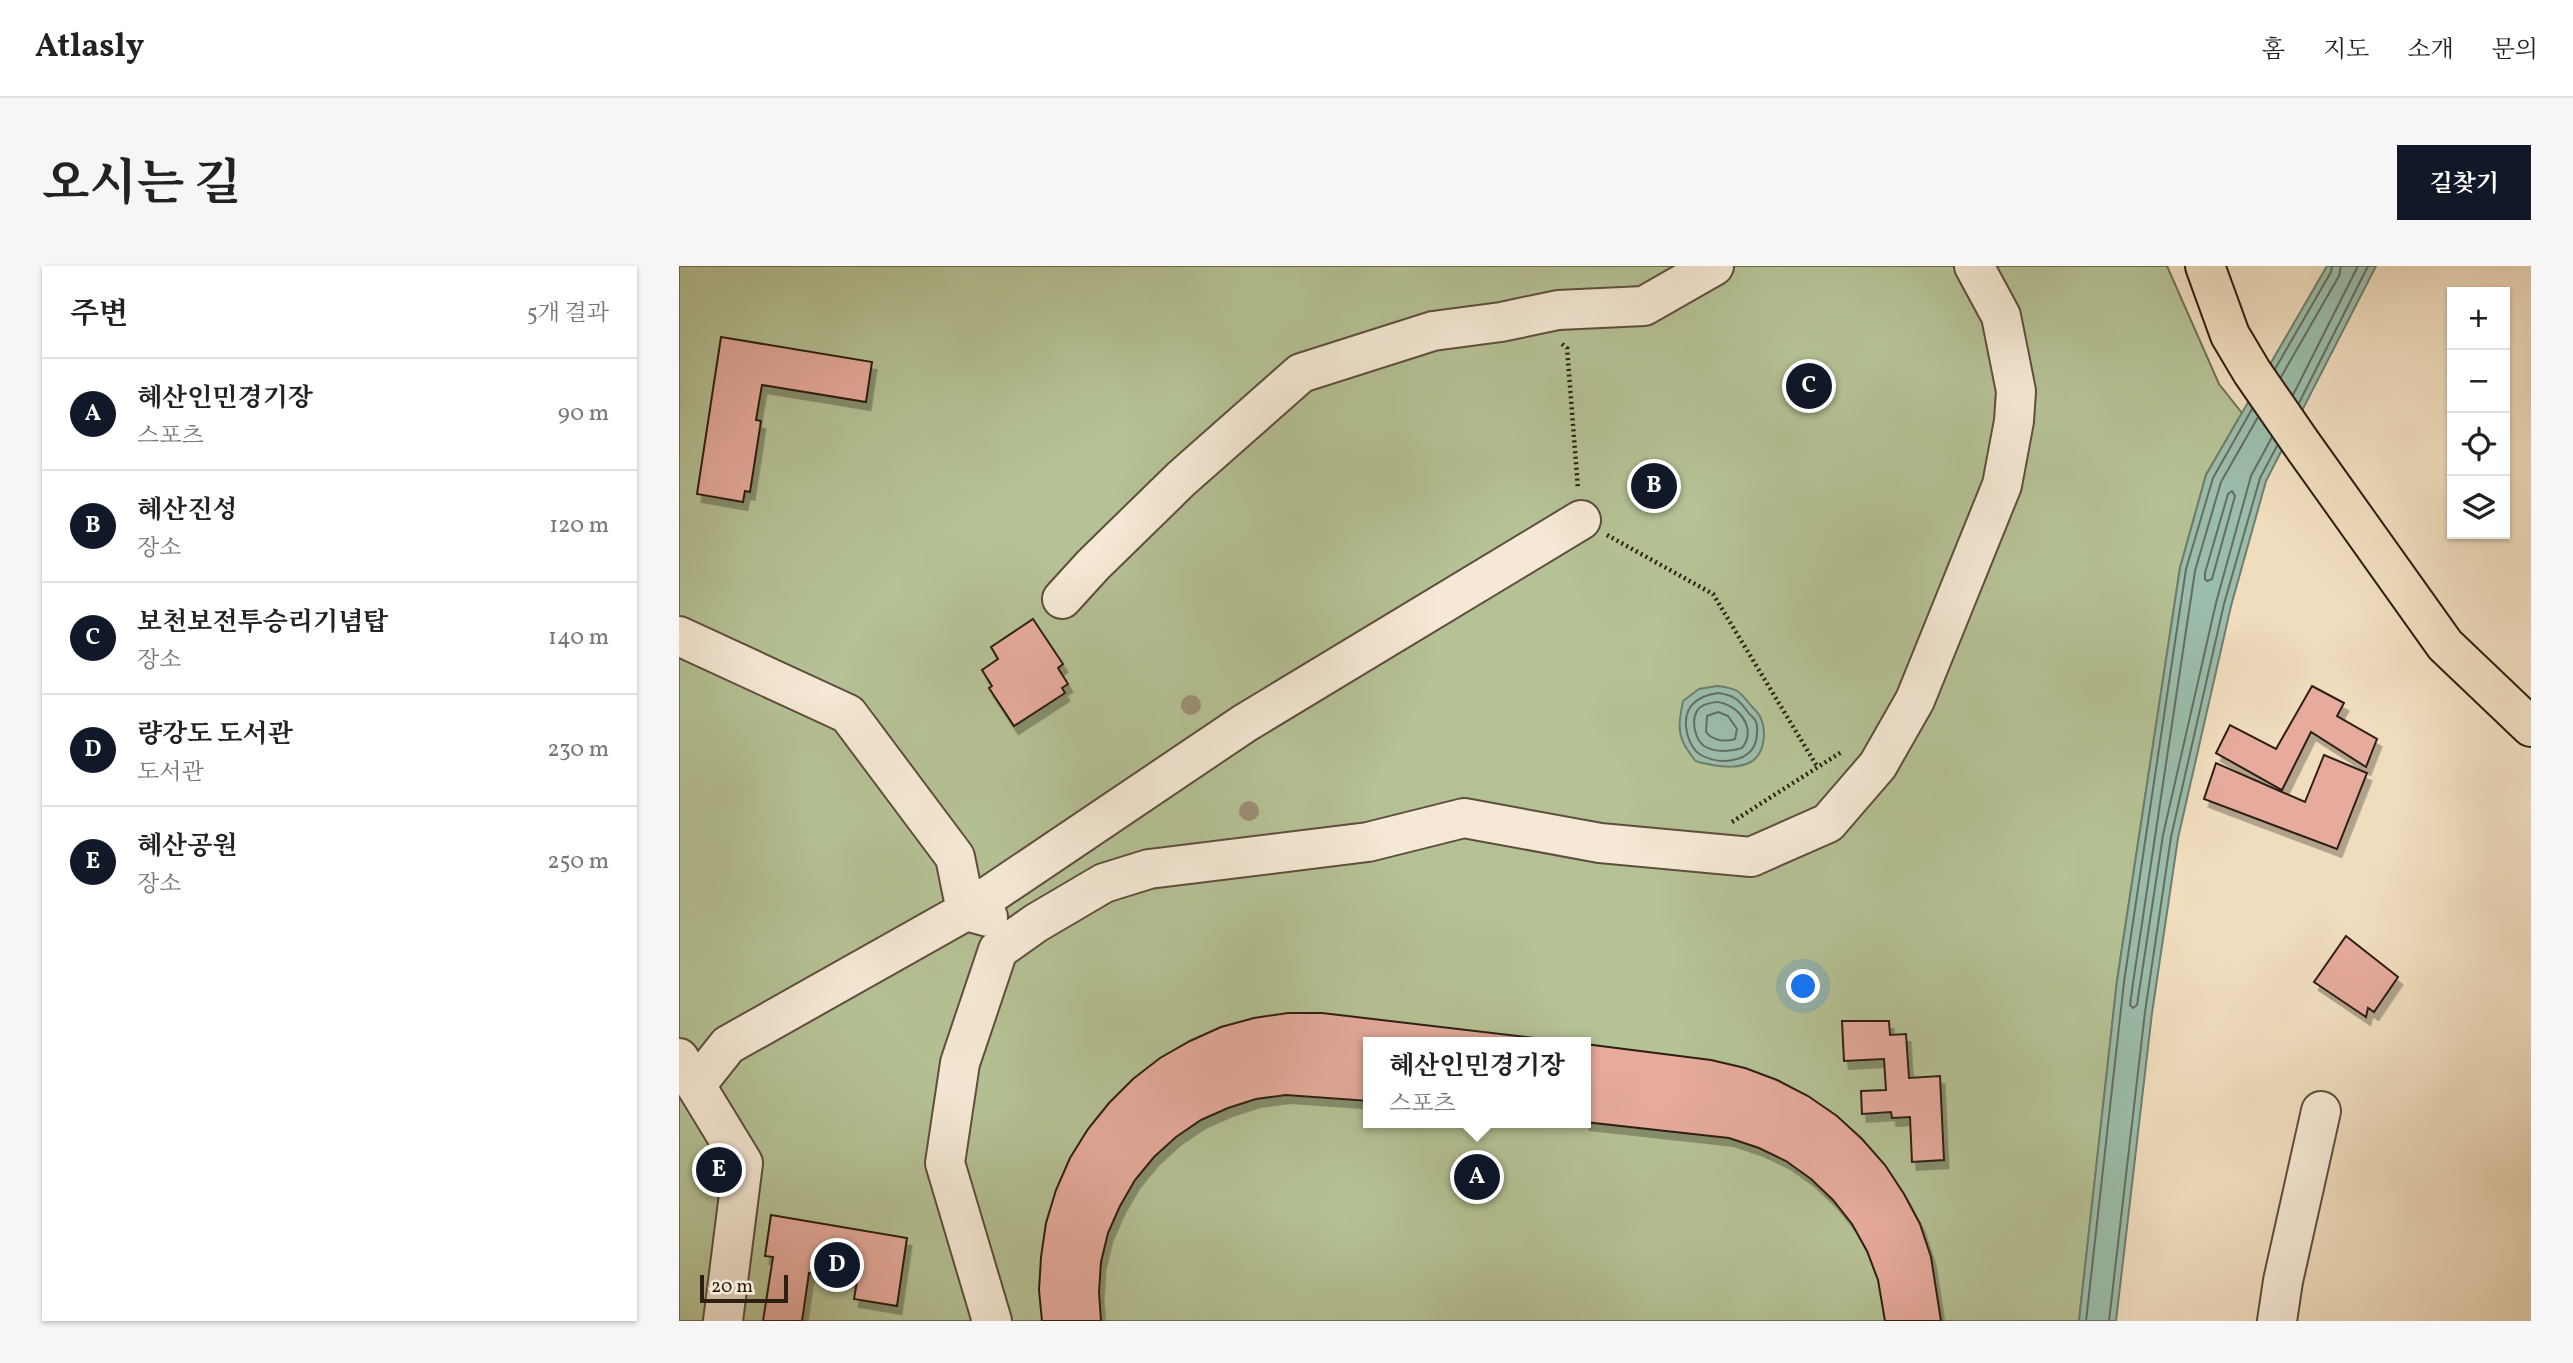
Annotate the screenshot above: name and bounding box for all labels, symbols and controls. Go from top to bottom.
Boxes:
text: Atlasly [35,25,144,71]
text: 홈 [2262,34,2285,68]
text: 지도 [2323,34,2369,68]
text: 소개 [2407,34,2454,68]
text: 문의 [2492,34,2538,68]
button: 길찾기 [2397,145,2531,220]
text: 오시는 길 [42,152,241,221]
map controls [2447,287,2510,539]
button: + [2447,287,2510,350]
text: 주변 [70,294,128,336]
text: 5개 결과 [527,298,609,330]
button: − [2447,350,2510,413]
pin: C [1786,360,1832,412]
text: 혜산인민경기장 [137,381,313,417]
text: A [85,398,101,430]
text: 90 m [558,398,609,430]
button: locate [2447,413,2510,476]
text: 스포츠 [137,421,204,453]
pin: B [1631,460,1677,512]
button: layers [2447,476,2510,539]
text: 혜산진성 [137,493,237,529]
text: B [85,510,101,542]
text: 120 m [549,510,609,542]
text: 장소 [137,533,181,565]
text: 보천보전투승리기념탑 [137,605,388,641]
text: C [86,622,100,654]
text: 140 m [548,622,609,654]
text: 장소 [137,645,181,677]
text: 량강도 도서관 [137,717,293,753]
text: D [85,734,101,766]
text: 230 m [547,734,609,766]
text: 도서관 [137,757,204,789]
text: 혜산공원 [137,829,237,865]
text: E [86,846,100,878]
text: 250 m [547,846,609,878]
text: 장소 [137,869,181,901]
your location [1786,969,1820,1003]
popup [1363,1037,1591,1128]
text: 혜산인민경기장 [1389,1049,1565,1085]
text: 스포츠 [1389,1089,1456,1121]
pin: E [696,1144,742,1196]
pin: A [1454,1151,1500,1203]
pin: D [814,1239,860,1291]
scale bar [700,1272,787,1304]
text: 20 m [711,1274,753,1300]

